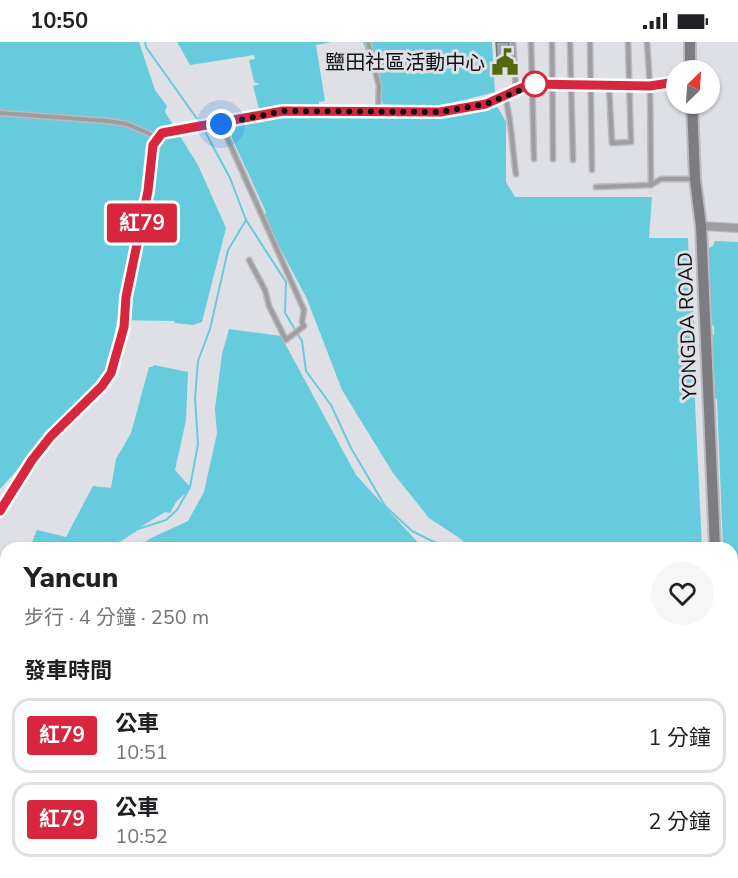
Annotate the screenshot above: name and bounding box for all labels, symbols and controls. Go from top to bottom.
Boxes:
text: 10:50 [30,6,88,36]
public building icon: 鹽田社區活動中心 [490,47,520,77]
place label: 鹽田社區活動中心 [325,49,485,76]
north arrow [666,60,720,114]
map controls [666,60,720,114]
unlabelled marker [522,71,548,97]
your location [206,109,236,139]
line badge: 紅79 [108,204,176,243]
text: 紅79 [119,209,165,237]
street label: YONGDA ROAD [671,252,704,401]
text: Yancun [24,559,118,597]
button: heart [651,562,714,625]
text: 步行 · 4 分鐘 · 250 m [24,604,209,631]
text: 發車時間 [24,656,112,686]
text: 公車 [115,709,159,739]
text: 紅79 [39,721,85,749]
text: 1 分鐘 [648,723,711,753]
text: 10:51 [115,739,168,766]
text: 公車 [115,793,159,823]
text: 紅79 [39,805,85,833]
text: 2 分鐘 [648,807,711,837]
text: 10:52 [115,823,168,850]

